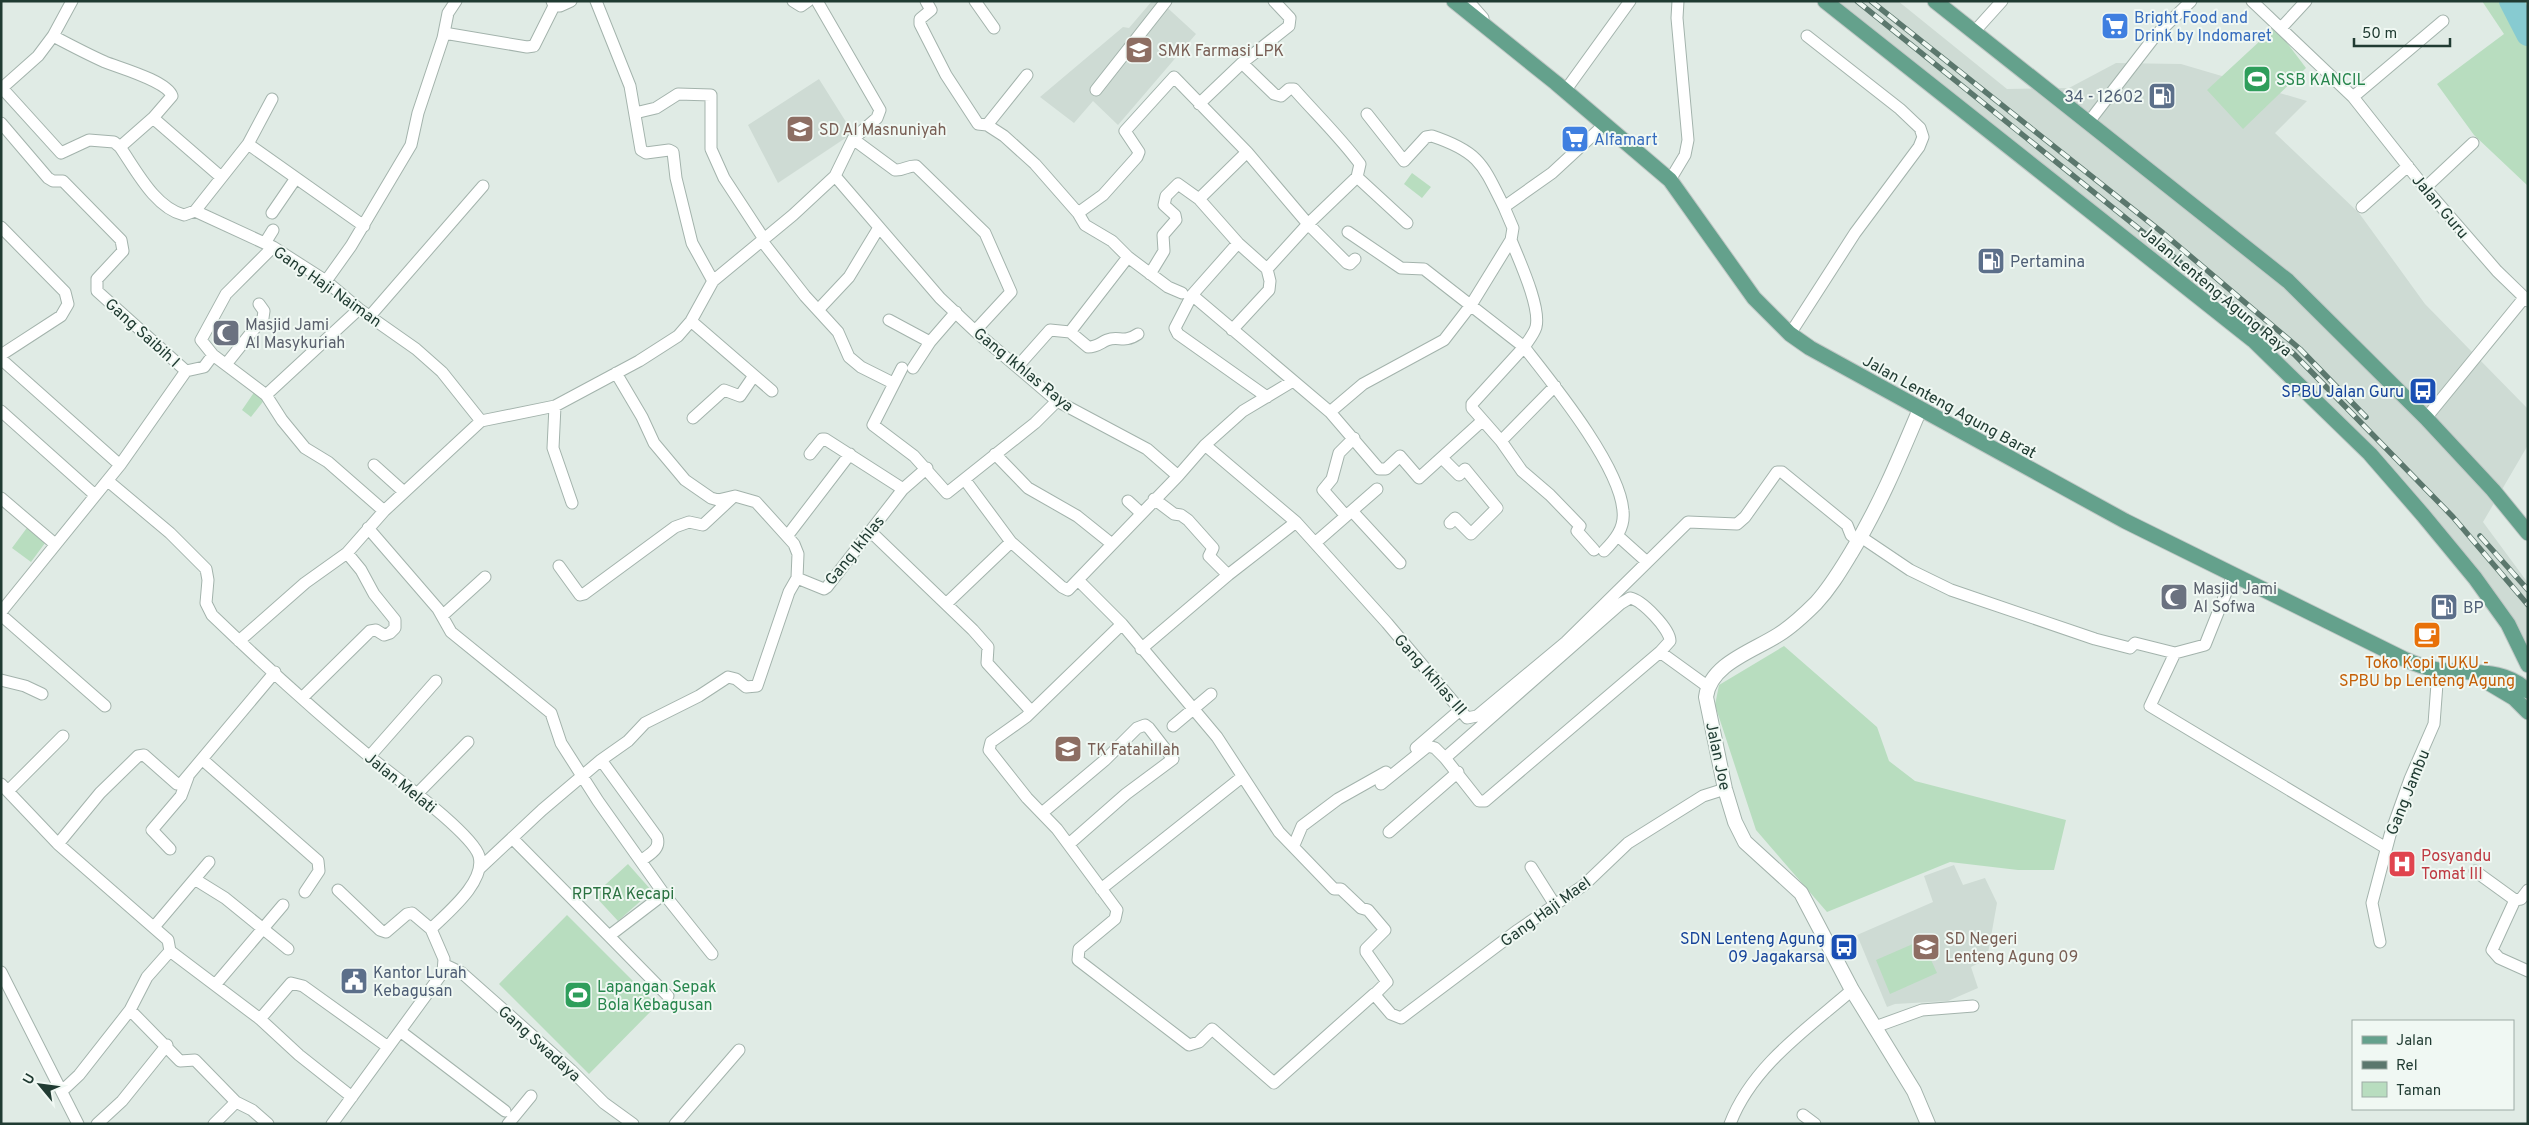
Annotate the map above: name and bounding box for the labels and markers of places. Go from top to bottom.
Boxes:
place label: Bright Food and Drink by Indomaret [2134,9,2272,47]
supermarket icon: Bright Food and Drink by Indomaret [2100,11,2130,41]
school or university icon: SMK Farmasi LPK [1124,35,1154,65]
place label: SMK Farmasi LPK [1158,42,1284,62]
sports icon: SSB KANCIL [2242,64,2272,94]
place label: SSB KANCIL [2276,71,2365,91]
fuel station icon: 34 - 12602 [2147,81,2177,111]
place label: 34 - 12602 [2064,88,2143,108]
school or university icon: SD Al Masnuniyah [785,114,815,144]
place label: SD Al Masnuniyah [819,121,947,141]
supermarket icon: Alfamart [1560,124,1590,154]
place label: Alfamart [1594,131,1658,151]
fuel station icon: Pertamina [1976,246,2006,276]
place label: Pertamina [2010,253,2085,273]
place label: Masjid Jami Al Masykuriah [245,316,345,354]
mosque icon: Masjid Jami Al Masykuriah [211,318,241,348]
bus stop icon: SPBU Jalan Guru [2408,376,2438,406]
place label: SPBU Jalan Guru [2281,383,2404,403]
place label: Masjid Jami Al Sofwa [2193,580,2277,618]
mosque icon: Masjid Jami Al Sofwa [2159,582,2189,612]
fuel station icon: BP [2429,592,2459,622]
place label: BP [2463,599,2484,619]
cafe icon: Toko Kopi TUKU - SPBU bp Lenteng Agung [2412,620,2442,650]
place label: Toko Kopi TUKU - SPBU bp Lenteng Agung [2339,654,2515,692]
school or university icon: TK Fatahillah [1053,734,1083,764]
place label: TK Fatahillah [1087,741,1180,761]
place label: Posyandu Tomat III [2421,847,2491,885]
hospital icon: Posyandu Tomat III [2387,849,2417,879]
place label: SDN Lenteng Agung 09 Jagakarsa [1680,930,1825,968]
place label: SD Negeri Lenteng Agung 09 [1945,930,2078,968]
bus stop icon: SDN Lenteng Agung 09 Jagakarsa [1829,932,1859,962]
school or university icon: SD Negeri Lenteng Agung 09 [1911,932,1941,962]
place label: Kantor Lurah Kebagusan [373,964,467,1002]
public building icon: Kantor Lurah Kebagusan [339,966,369,996]
place label: Lapangan Sepak Bola Kebagusan [597,978,716,1016]
sports icon: Lapangan Sepak Bola Kebagusan [563,980,593,1010]

